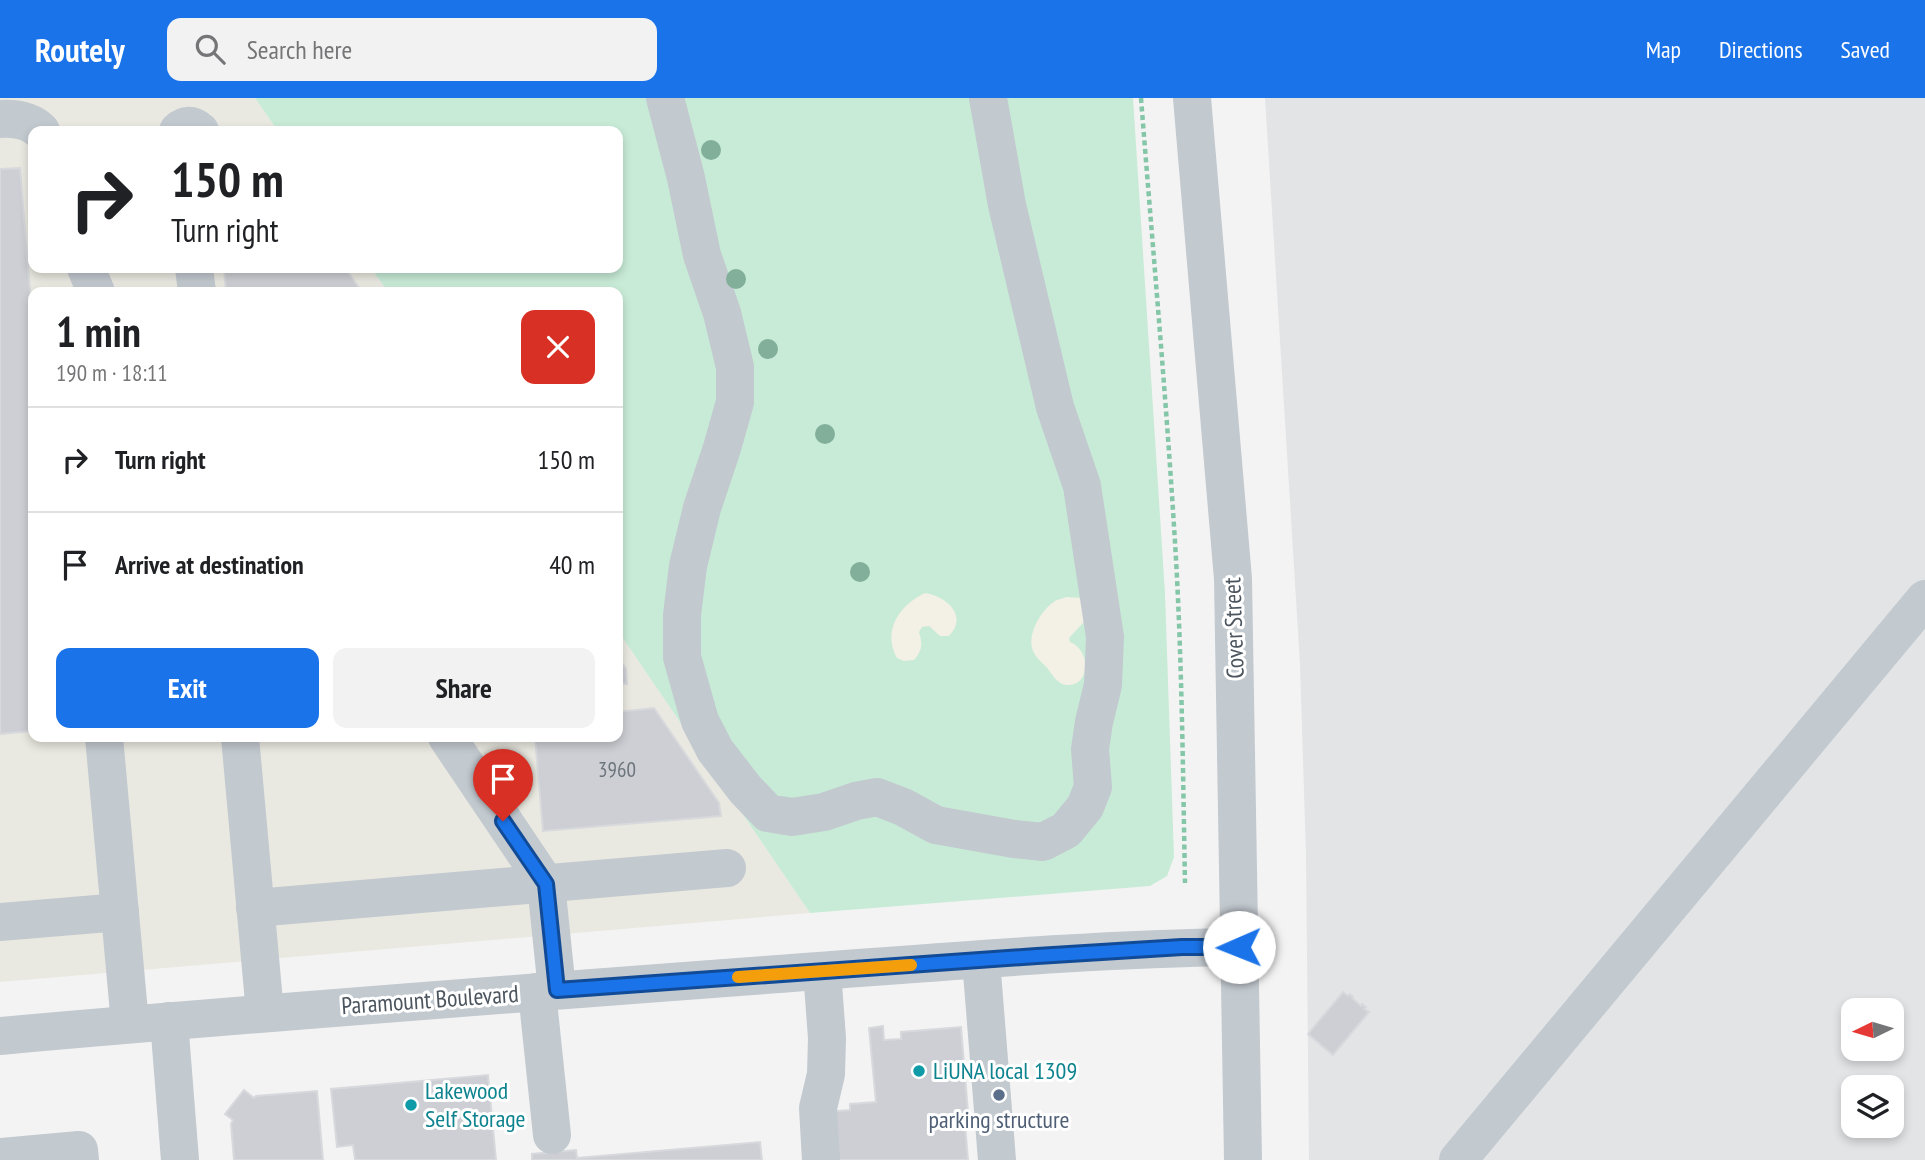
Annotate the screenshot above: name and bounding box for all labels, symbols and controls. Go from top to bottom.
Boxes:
search box [167,18,657,81]
text: Routely [35,28,125,71]
icon: search [191,30,229,68]
text: Search here [247,33,352,66]
text: Map [1646,34,1681,65]
text: Directions [1719,34,1803,65]
text: Saved [1841,34,1890,65]
text: 150 m [171,147,284,211]
icon: right [56,154,147,245]
text: Turn right [171,209,279,251]
text: 1 min [56,304,141,359]
button: close [521,310,595,384]
text: 190 m · 18:11 [56,358,168,387]
icon: right [56,441,94,479]
text: Turn right [115,443,206,476]
text: 150 m [537,443,595,476]
icon: arrive [56,546,94,584]
text: Arrive at destination [115,548,304,581]
text: 40 m [549,548,595,581]
street label: Cover Street [1216,577,1251,679]
button: Exit [56,648,319,728]
button: Share [333,648,595,728]
pin [473,749,533,821]
house number: 3960 [598,756,636,783]
icon: arrive [484,760,522,798]
position arrow [1202,910,1276,984]
street label: Paramount Boulevard [340,978,520,1021]
north arrow [1841,998,1904,1060]
map controls [1841,998,1904,1138]
place label: LiUNA local 1309 [933,1055,1077,1086]
marker: LiUNA local 1309 [911,1063,927,1079]
place label: Lakewood Self Storage [425,1075,526,1134]
button: layers [1841,1075,1904,1138]
marker: parking structure [991,1087,1007,1103]
marker: Lakewood Self Storage [403,1097,419,1113]
place label: parking structure [929,1104,1069,1135]

